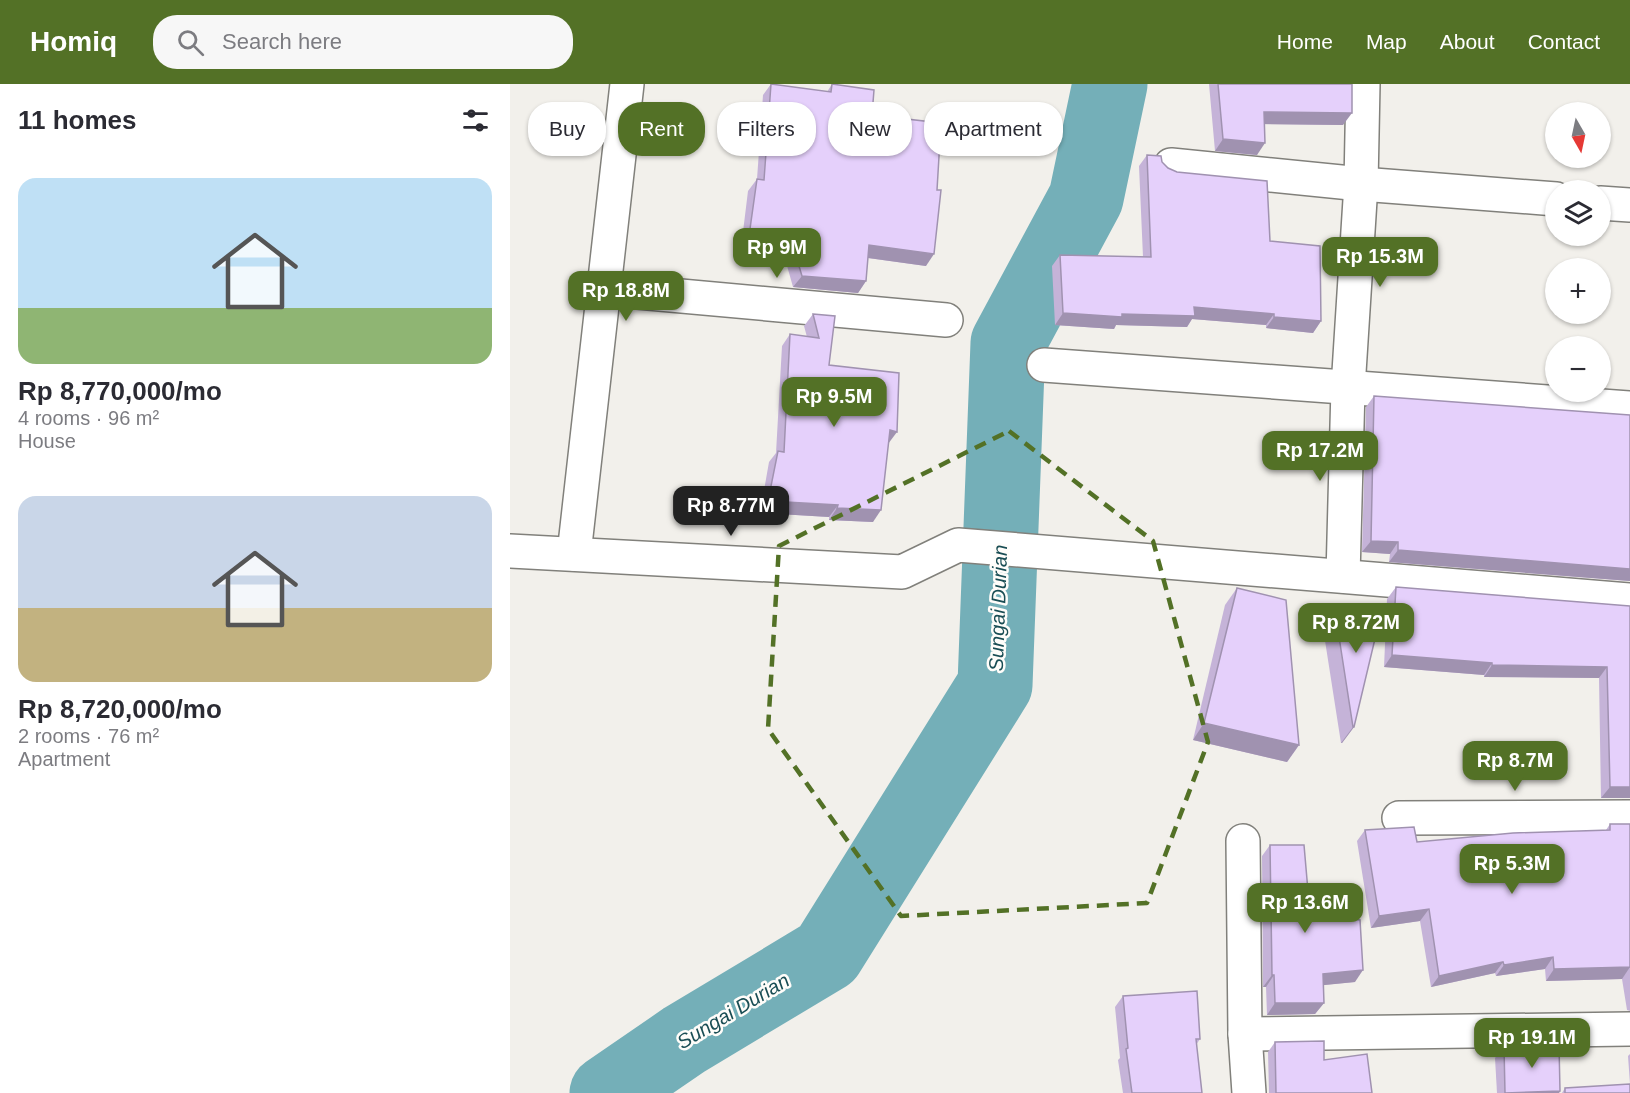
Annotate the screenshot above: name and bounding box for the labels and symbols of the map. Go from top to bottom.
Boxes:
north arrow [1545,102,1611,168]
pin: Rp 9M [735,228,819,279]
pin: Rp 15.3M [1318,237,1442,288]
pin: Rp 18.8M [564,271,688,322]
pin: Rp 9.5M [779,377,889,428]
pin: Rp 17.2M [1258,431,1382,482]
pin: Rp 8.77M [669,486,793,537]
water label: Sungai Durian [985,544,1011,672]
pin: Rp 8.72M [1294,603,1418,654]
pin: Rp 8.7M [1460,741,1570,792]
pin: Rp 5.3M [1457,844,1567,895]
pin: Rp 13.6M [1243,883,1367,934]
water label: Sungai Durian [673,969,793,1053]
pin: Rp 19.1M [1470,1018,1594,1069]

